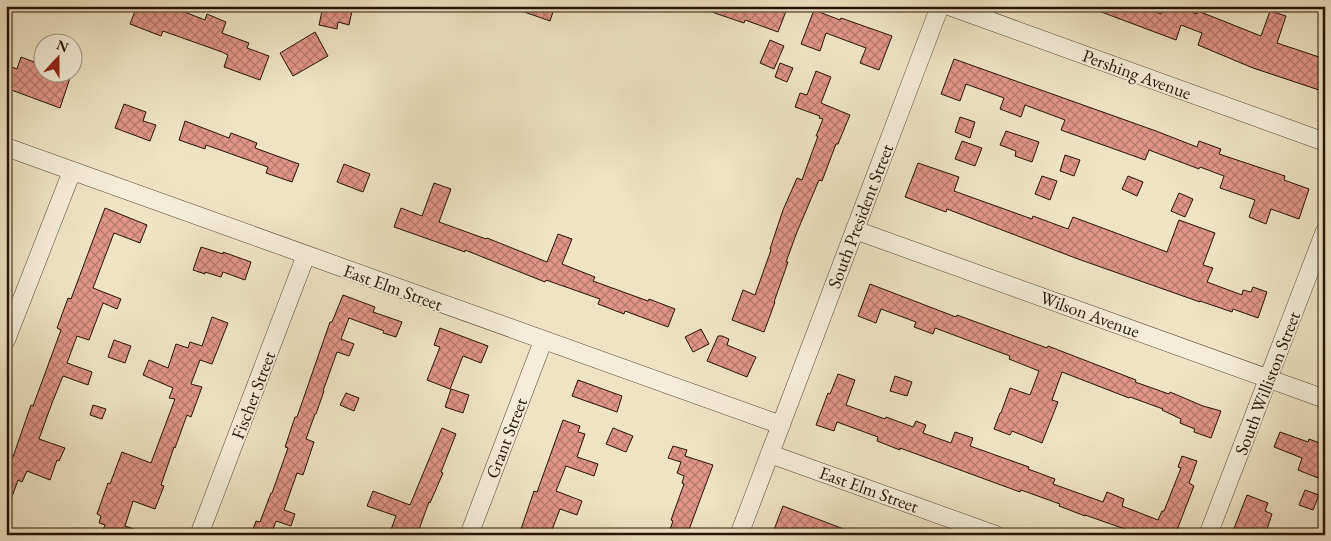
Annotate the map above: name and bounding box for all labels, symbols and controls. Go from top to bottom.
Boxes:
north arrow [32,32,82,82]
text: N [54,35,72,57]
street label: Pershing Avenue [1079,44,1195,104]
street label: South President Street [822,140,898,292]
street label: East Elm Street [340,258,446,316]
street label: Wilson Avenue [1037,285,1143,343]
street label: South Williston Street [1229,308,1305,458]
street label: Fischer Street [226,348,280,442]
street label: Grant Street [480,394,532,482]
street label: East Elm Street [816,460,922,518]

